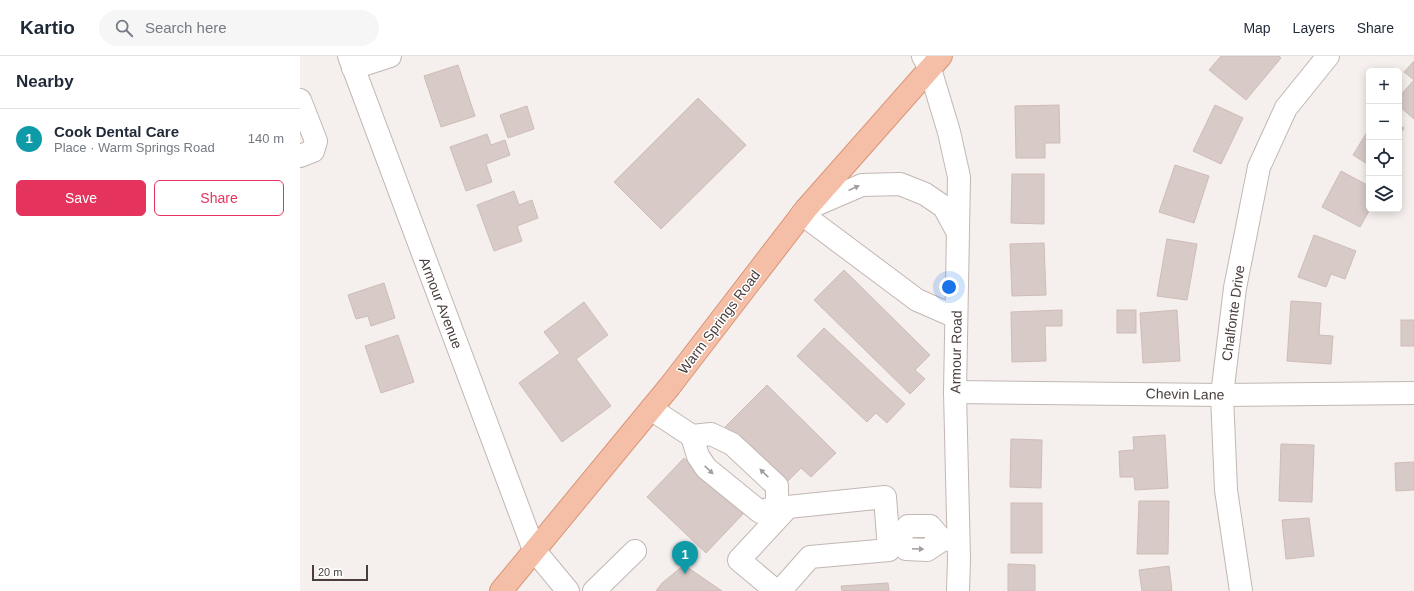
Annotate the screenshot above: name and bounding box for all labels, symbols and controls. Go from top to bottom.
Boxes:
search box [99,10,379,46]
text: Kartio [20,17,75,38]
icon: search [113,17,135,39]
text: Search here [145,19,227,36]
text: Map [1243,20,1271,36]
text: Layers [1293,20,1335,36]
text: Share [1357,20,1394,36]
map controls [1366,68,1402,212]
button: + [1366,68,1402,104]
text: Nearby [16,72,74,91]
button: − [1366,104,1402,140]
text: Cook Dental Care [54,123,179,140]
text: 1 [25,131,33,146]
text: 140 m [248,131,284,146]
text: Place · Warm Springs Road [54,140,215,155]
button: locate [1366,140,1402,176]
button: layers [1366,176,1402,212]
button: Save [16,180,146,216]
button: Share [154,180,284,216]
one-way arrow [849,185,860,191]
street label: Armour Avenue [416,255,466,351]
street label: Chalfonte Drive [1218,264,1248,362]
street label: Warm Springs Road [675,267,763,377]
your location [939,277,959,297]
street label: Armour Road [947,310,965,394]
street label: Chevin Lane [1146,385,1225,403]
one-way arrow [704,465,714,474]
one-way arrow [758,469,769,478]
pin: 1 [672,541,698,574]
one-way arrow [912,546,924,553]
scale bar [312,563,368,582]
text: 20 m [318,566,342,578]

